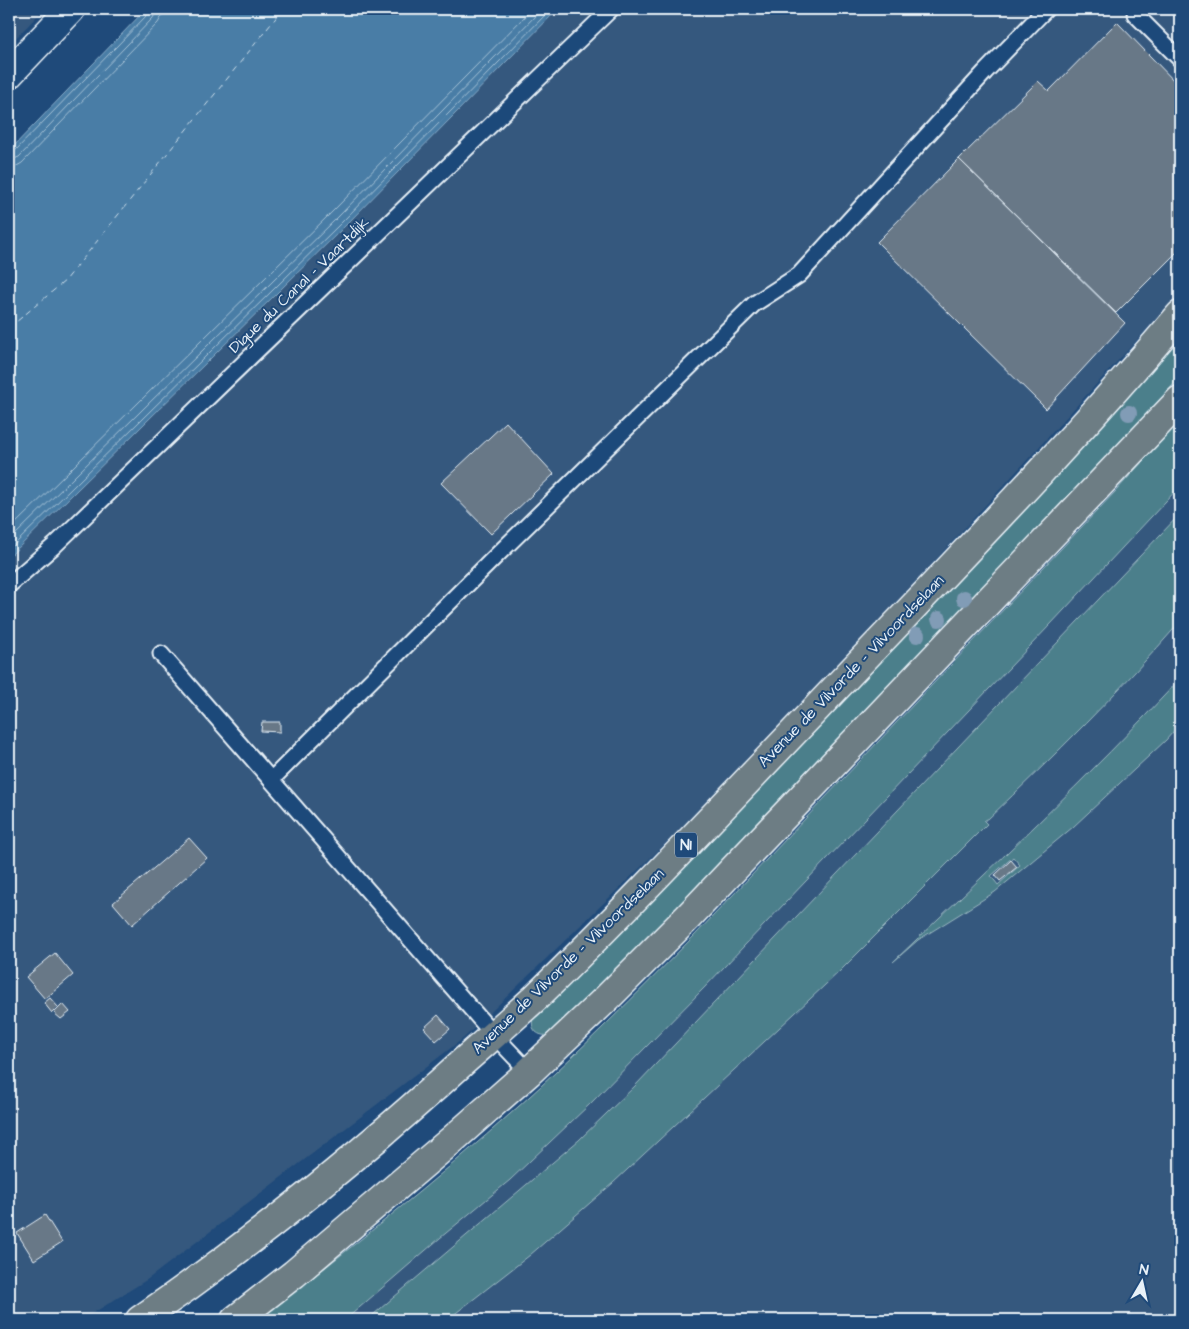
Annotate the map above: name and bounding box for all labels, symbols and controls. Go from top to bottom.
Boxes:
street label: Digue du Canal - Vaartdijk [224,212,375,359]
street label: Avenue de Vilvorde - Vilvoordselaan [753,570,949,772]
road number: N1 [675,832,697,858]
street label: Avenue de Vilvorde - Vilvoordselaan [467,863,669,1059]
north arrow [1116,1256,1166,1306]
text: N [1138,1260,1150,1281]

